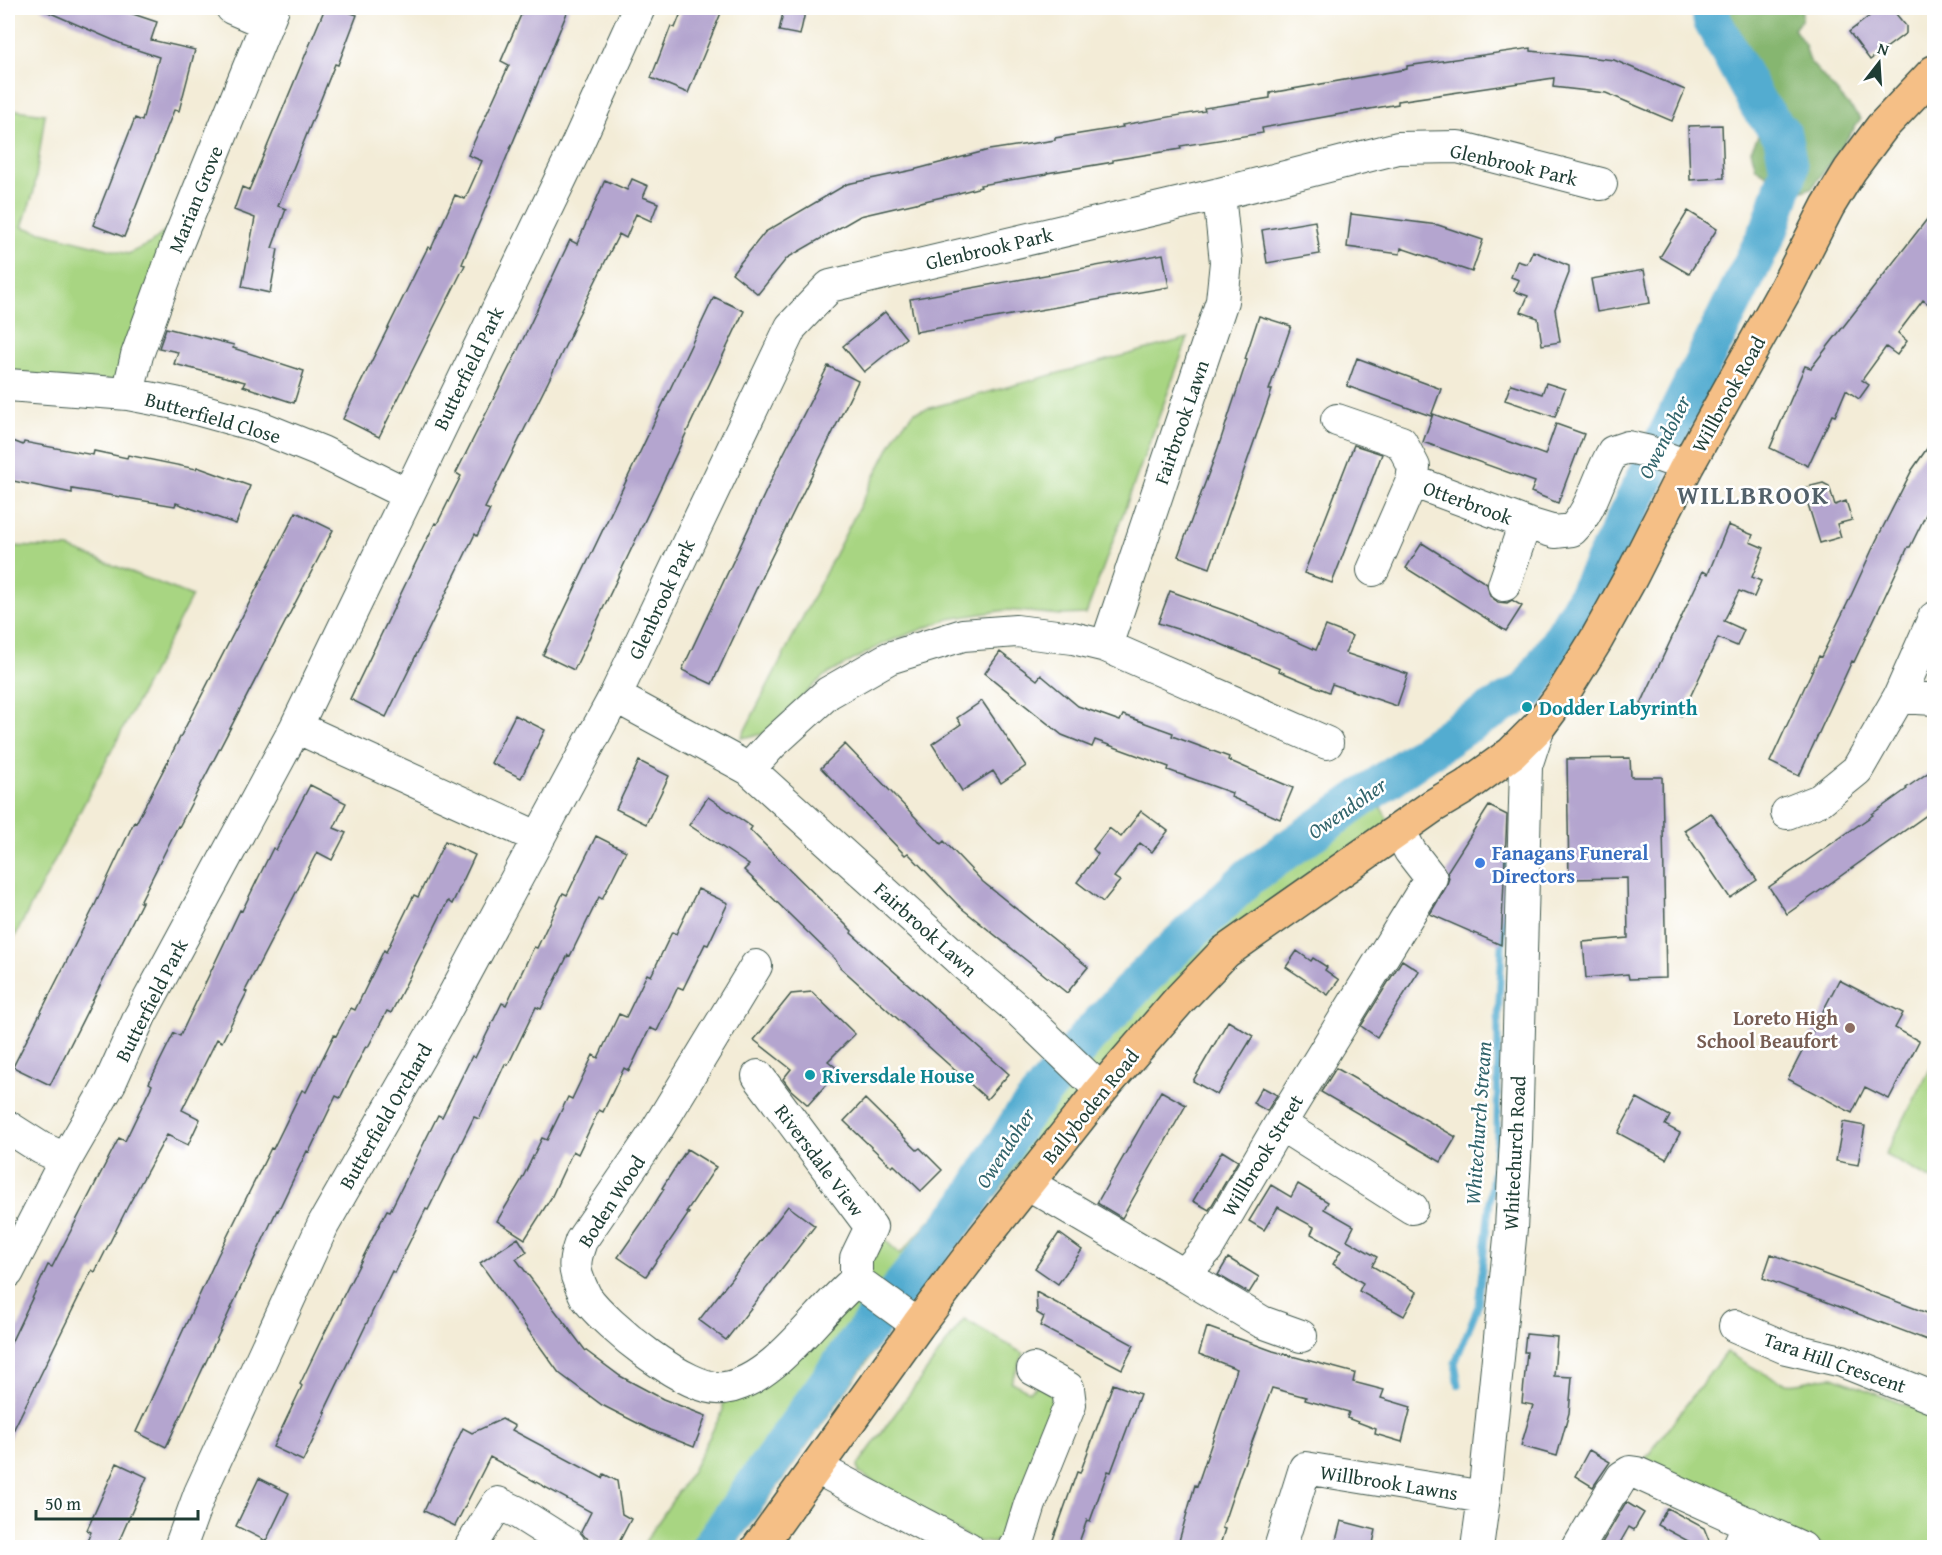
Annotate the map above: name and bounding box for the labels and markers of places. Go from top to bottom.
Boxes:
place label: Dodder Labyrinth [1539,693,1698,722]
marker: Dodder Labyrinth [1520,700,1534,714]
place label: Fanagans Funeral Directors [1492,838,1648,890]
marker: Fanagans Funeral Directors [1473,856,1487,870]
place label: Loreto High School Beaufort [1697,1003,1838,1055]
marker: Loreto High School Beaufort [1843,1021,1857,1035]
place label: Riversdale House [822,1061,975,1090]
marker: Riversdale House [803,1068,817,1082]

